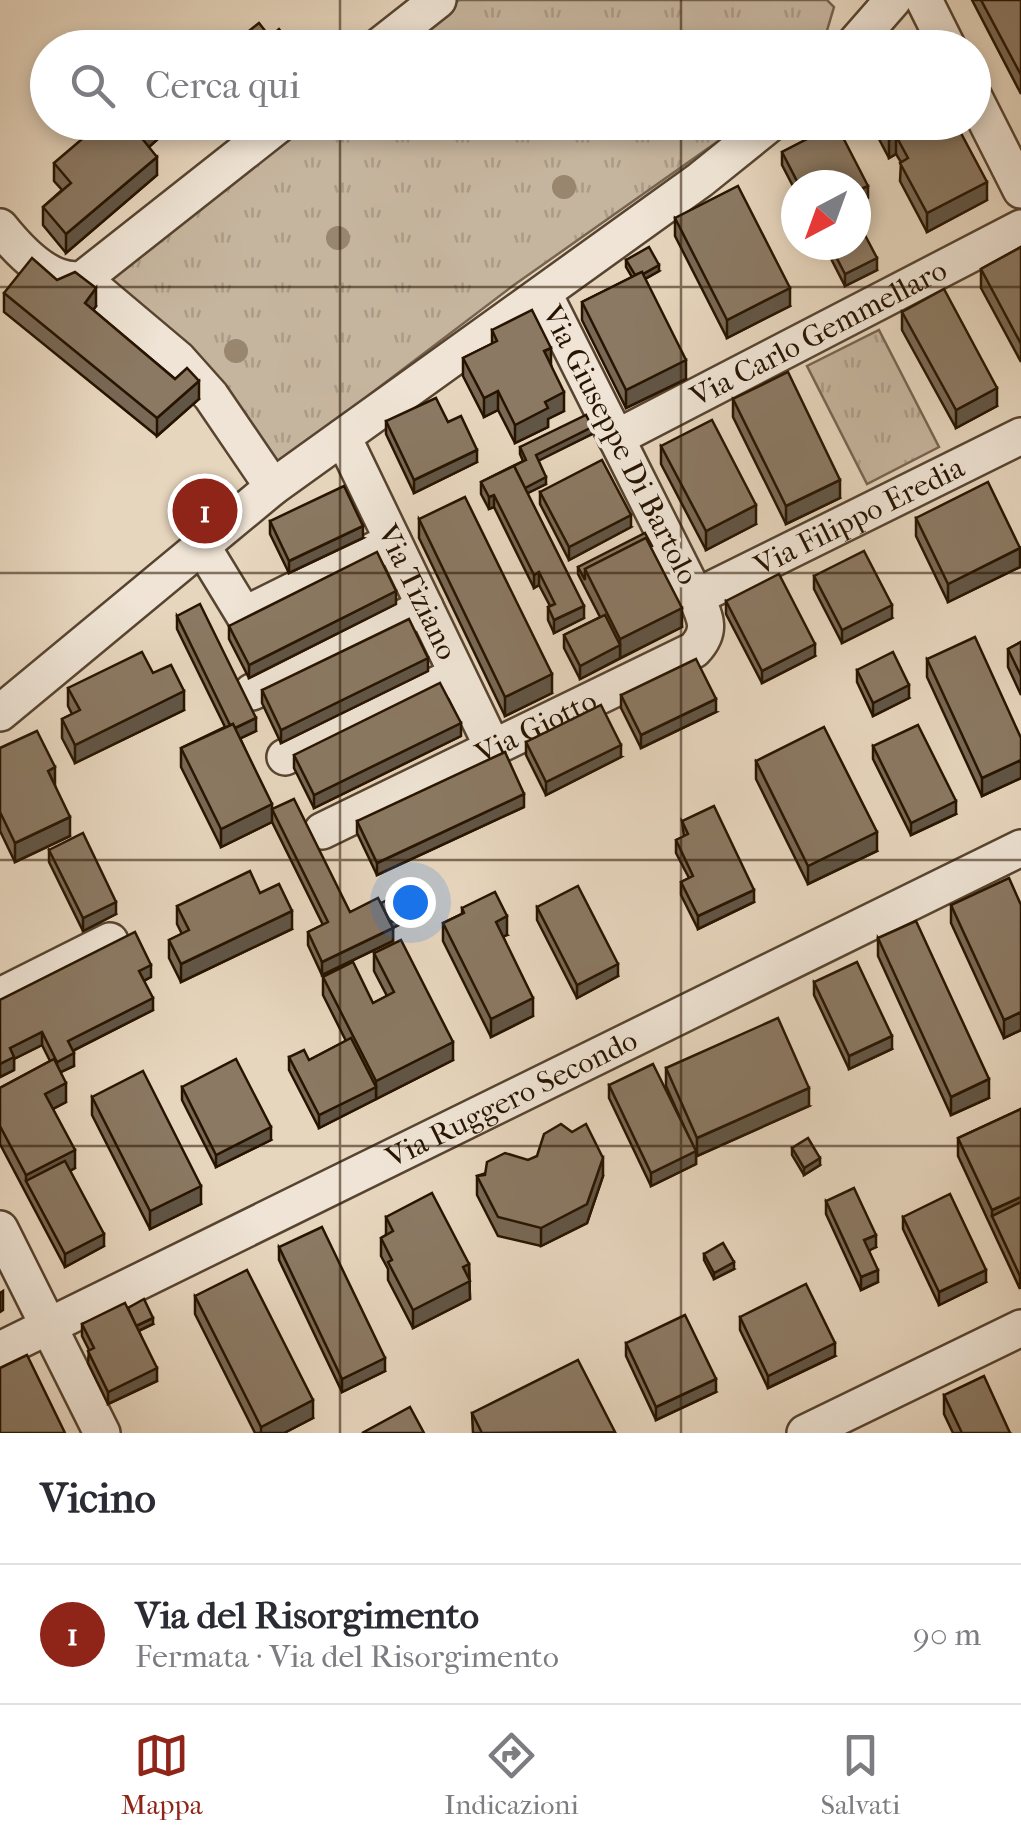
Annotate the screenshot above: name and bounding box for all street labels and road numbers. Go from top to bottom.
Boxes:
street label: Via Carlo Gemmellaro [683,252,952,414]
street label: Via Giuseppe Di Bartolo [534,299,706,590]
street label: Via Filippo Eredia [747,449,971,583]
street label: Via Tiziano [370,518,465,665]
street label: Via Giotto [469,683,602,772]
street label: Via Ruggero Secondo [379,1022,643,1175]

